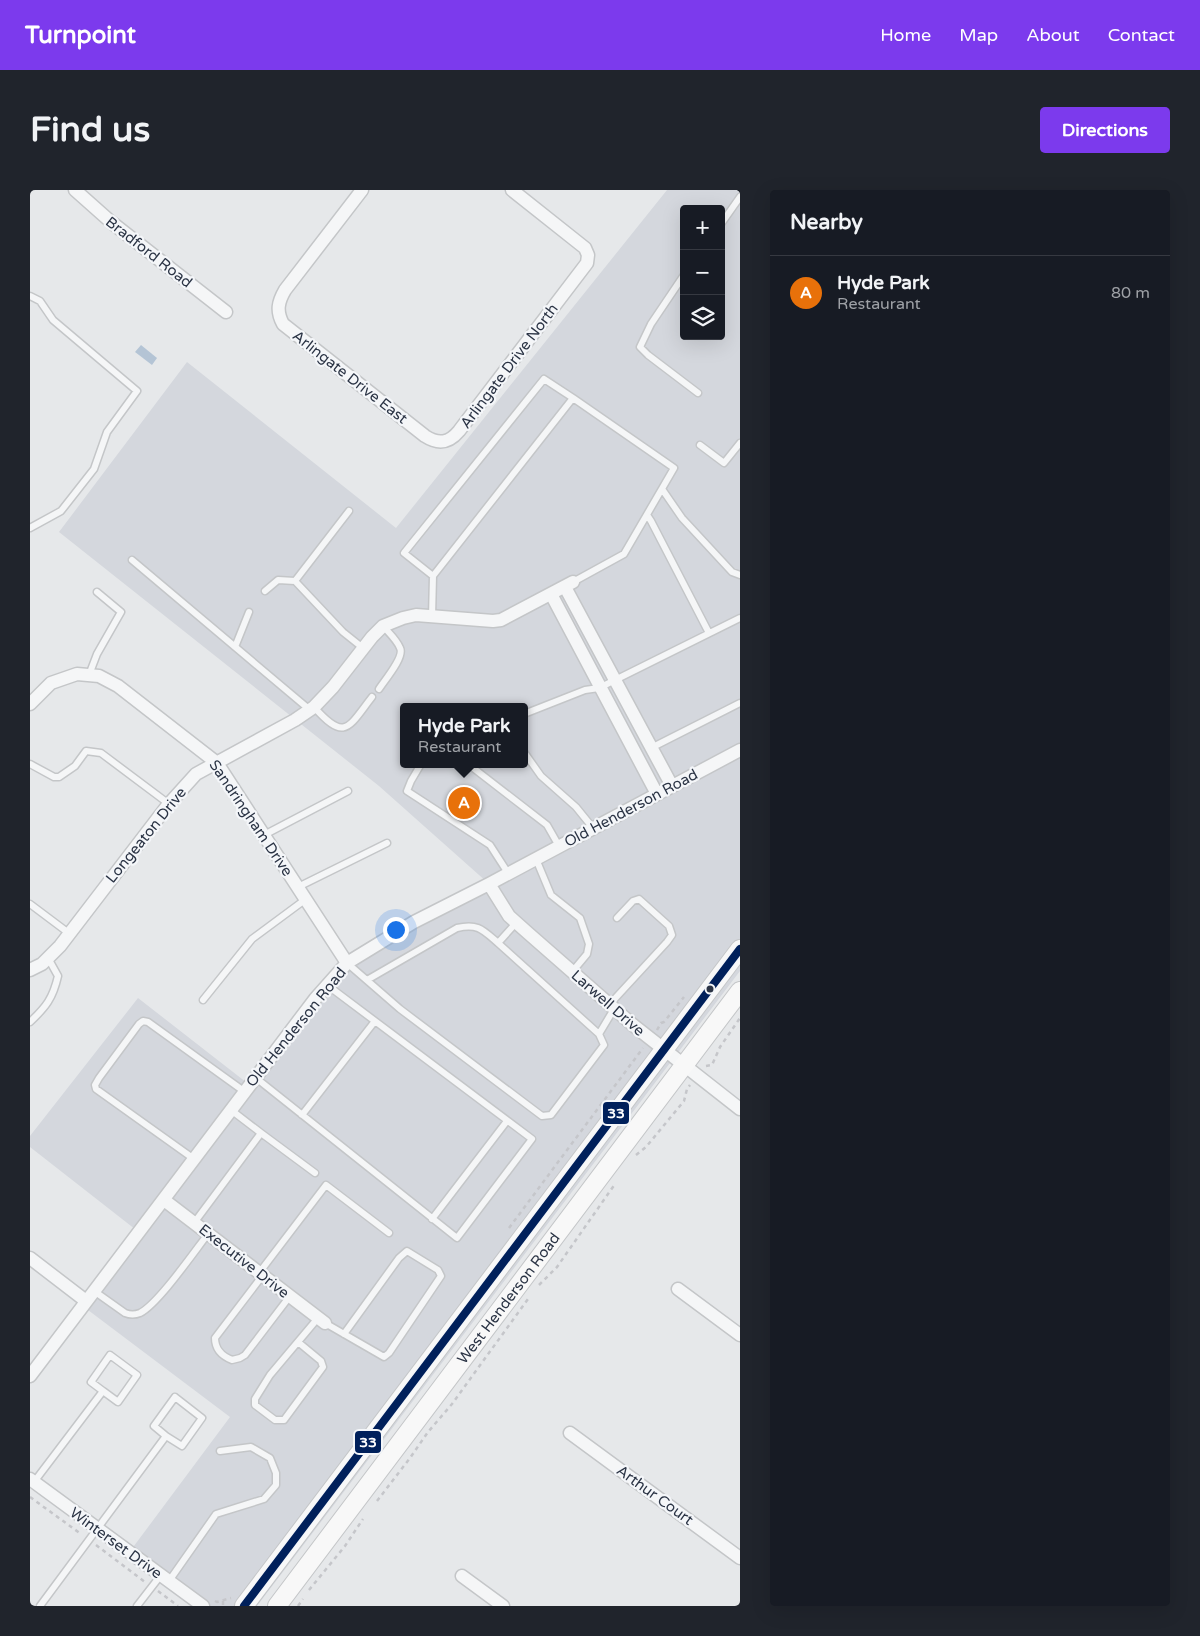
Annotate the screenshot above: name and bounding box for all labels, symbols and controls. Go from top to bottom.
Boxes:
text: Turnpoint [25,21,136,50]
text: Home [880,24,931,46]
text: Map [959,24,998,46]
text: About [1026,24,1080,46]
text: Contact [1108,24,1175,46]
button: Directions [1040,107,1170,153]
text: Find us [30,109,150,151]
map controls [680,205,725,340]
button: + [680,205,725,250]
text: Nearby [790,210,863,235]
street label: Bradford Road [102,213,196,291]
button: − [680,250,725,295]
text: Hyde Park [837,272,930,294]
text: A [800,283,812,303]
text: 80 m [1111,283,1150,303]
text: Restaurant [837,294,921,314]
button: layers [680,295,725,340]
street label: Arlingate Drive North [456,300,562,432]
street label: Arlingate Drive East [289,327,411,428]
popup [400,703,528,768]
text: Hyde Park [418,715,510,737]
text: Restaurant [418,737,501,757]
street label: Sandringham Drive [205,756,297,880]
street label: Old Henderson Road [561,765,701,851]
street label: Longeaton Drive [102,784,190,886]
pin: A [448,784,480,822]
your location [383,917,409,943]
street label: Old Henderson Road [242,964,350,1090]
street label: Larwell Drive [568,966,648,1040]
unlabelled marker [705,984,715,994]
line badge: 33 [602,1101,630,1125]
text: 33 [607,1105,625,1122]
street label: Executive Drive [195,1220,293,1302]
street label: West Henderson Road [453,1229,564,1367]
line badge: 33 [354,1430,382,1454]
text: 33 [359,1434,377,1451]
street label: Arthur Court [613,1461,697,1529]
street label: Winterset Drive [66,1503,166,1583]

